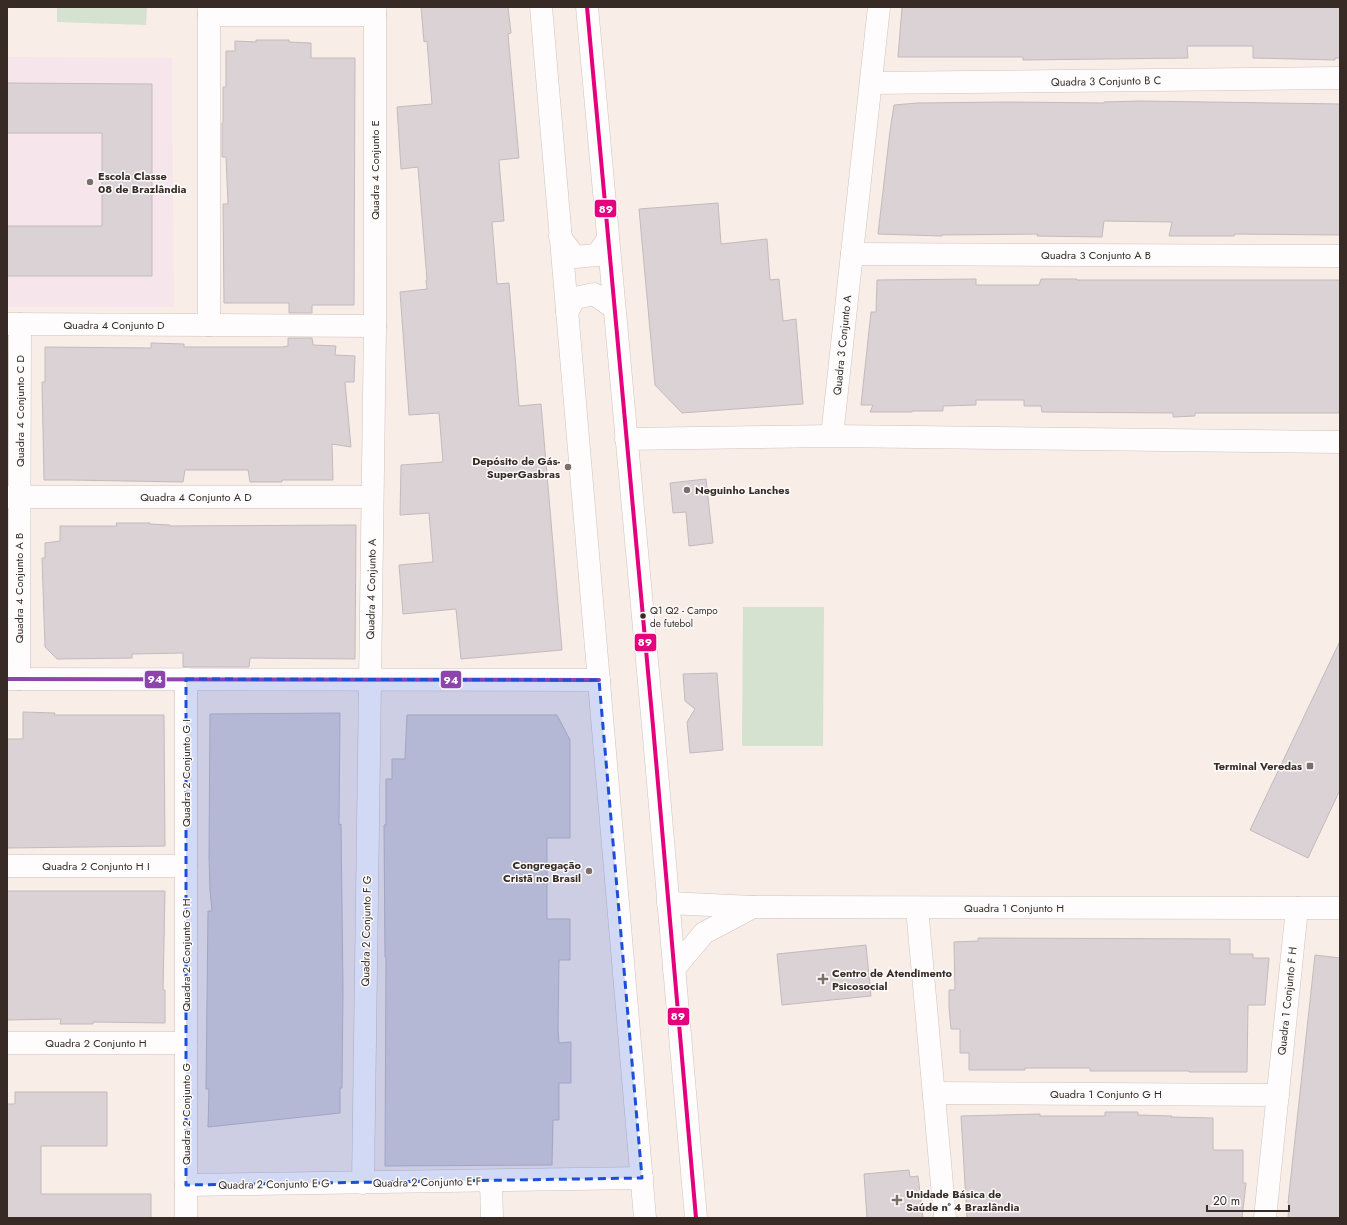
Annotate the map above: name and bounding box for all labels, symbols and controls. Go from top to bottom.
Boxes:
street label: Quadra 3 Conjunto B C [1051,72,1161,90]
street label: Quadra 4 Conjunto E [367,120,383,220]
place label: Escola Classe 08 de Brazlândia [98,168,186,197]
marker: Escola Classe 08 de Brazlândia [85,177,95,187]
line badge: 89 [594,199,617,218]
text: 89 [599,201,613,217]
street label: Quadra 3 Conjunto A B [1041,247,1151,263]
street label: Quadra 3 Conjunto A [829,293,855,396]
street label: Quadra 4 Conjunto D [63,317,165,333]
street label: Quadra 4 Conjunto C D [12,354,28,467]
place label: Depósito de Gás- SuperGasbras [472,453,561,482]
marker: Depósito de Gás- SuperGasbras [563,462,573,472]
place label: Neguinho Lanches [695,482,790,498]
marker: Neguinho Lanches [682,485,692,495]
street label: Quadra 4 Conjunto A D [140,489,252,505]
street label: Quadra 4 Conjunto A B [11,533,27,643]
street label: Quadra 4 Conjunto A [362,538,380,640]
place label: Q1 Q2 - Campo de futebol [650,603,718,631]
marker: Q1 Q2 - Campo de futebol [638,611,648,621]
line badge: 89 [634,633,657,652]
text: 89 [638,634,652,650]
line badge: 94 [144,670,166,689]
line badge: 94 [440,670,462,689]
text: 94 [147,671,163,687]
text: 94 [443,672,459,688]
street label: Quadra 2 Conjunto G I [178,719,194,827]
place label: Terminal Veredas [1214,758,1302,774]
marker: Terminal Veredas [1305,761,1315,771]
place label: Congregação Cristã no Brasil [503,857,581,886]
street label: Quadra 2 Conjunto H I [42,858,150,874]
marker: Congregação Cristã no Brasil [584,866,594,876]
street label: Quadra 2 Conjunto F G [357,875,375,987]
street label: Quadra 2 Conjunto G H [178,898,194,1012]
street label: Quadra 1 Conjunto H [964,900,1064,916]
street label: Quadra 1 Conjunto F H [1273,946,1301,1056]
place label: Centro de Atendimento Psicosocial [832,965,953,994]
marker: Centro de Atendimento Psicosocial [817,973,829,985]
line badge: 89 [667,1007,690,1026]
text: 89 [671,1008,685,1024]
street label: Quadra 2 Conjunto H [45,1035,147,1051]
street label: Quadra 2 Conjunto G [178,1063,194,1165]
street label: Quadra 1 Conjunto G H [1050,1086,1162,1102]
street label: Quadra 2 Conjunto E F [373,1173,481,1191]
street label: Quadra 2 Conjunto E G [218,1175,330,1193]
place label: Unidade Básica de Saúde nº 4 Brazlândia [906,1186,1019,1215]
scale bar [1207,1187,1289,1213]
text: 20 m [1213,1192,1240,1210]
marker: Unidade Básica de Saúde nº 4 Brazlândia [891,1194,903,1206]

